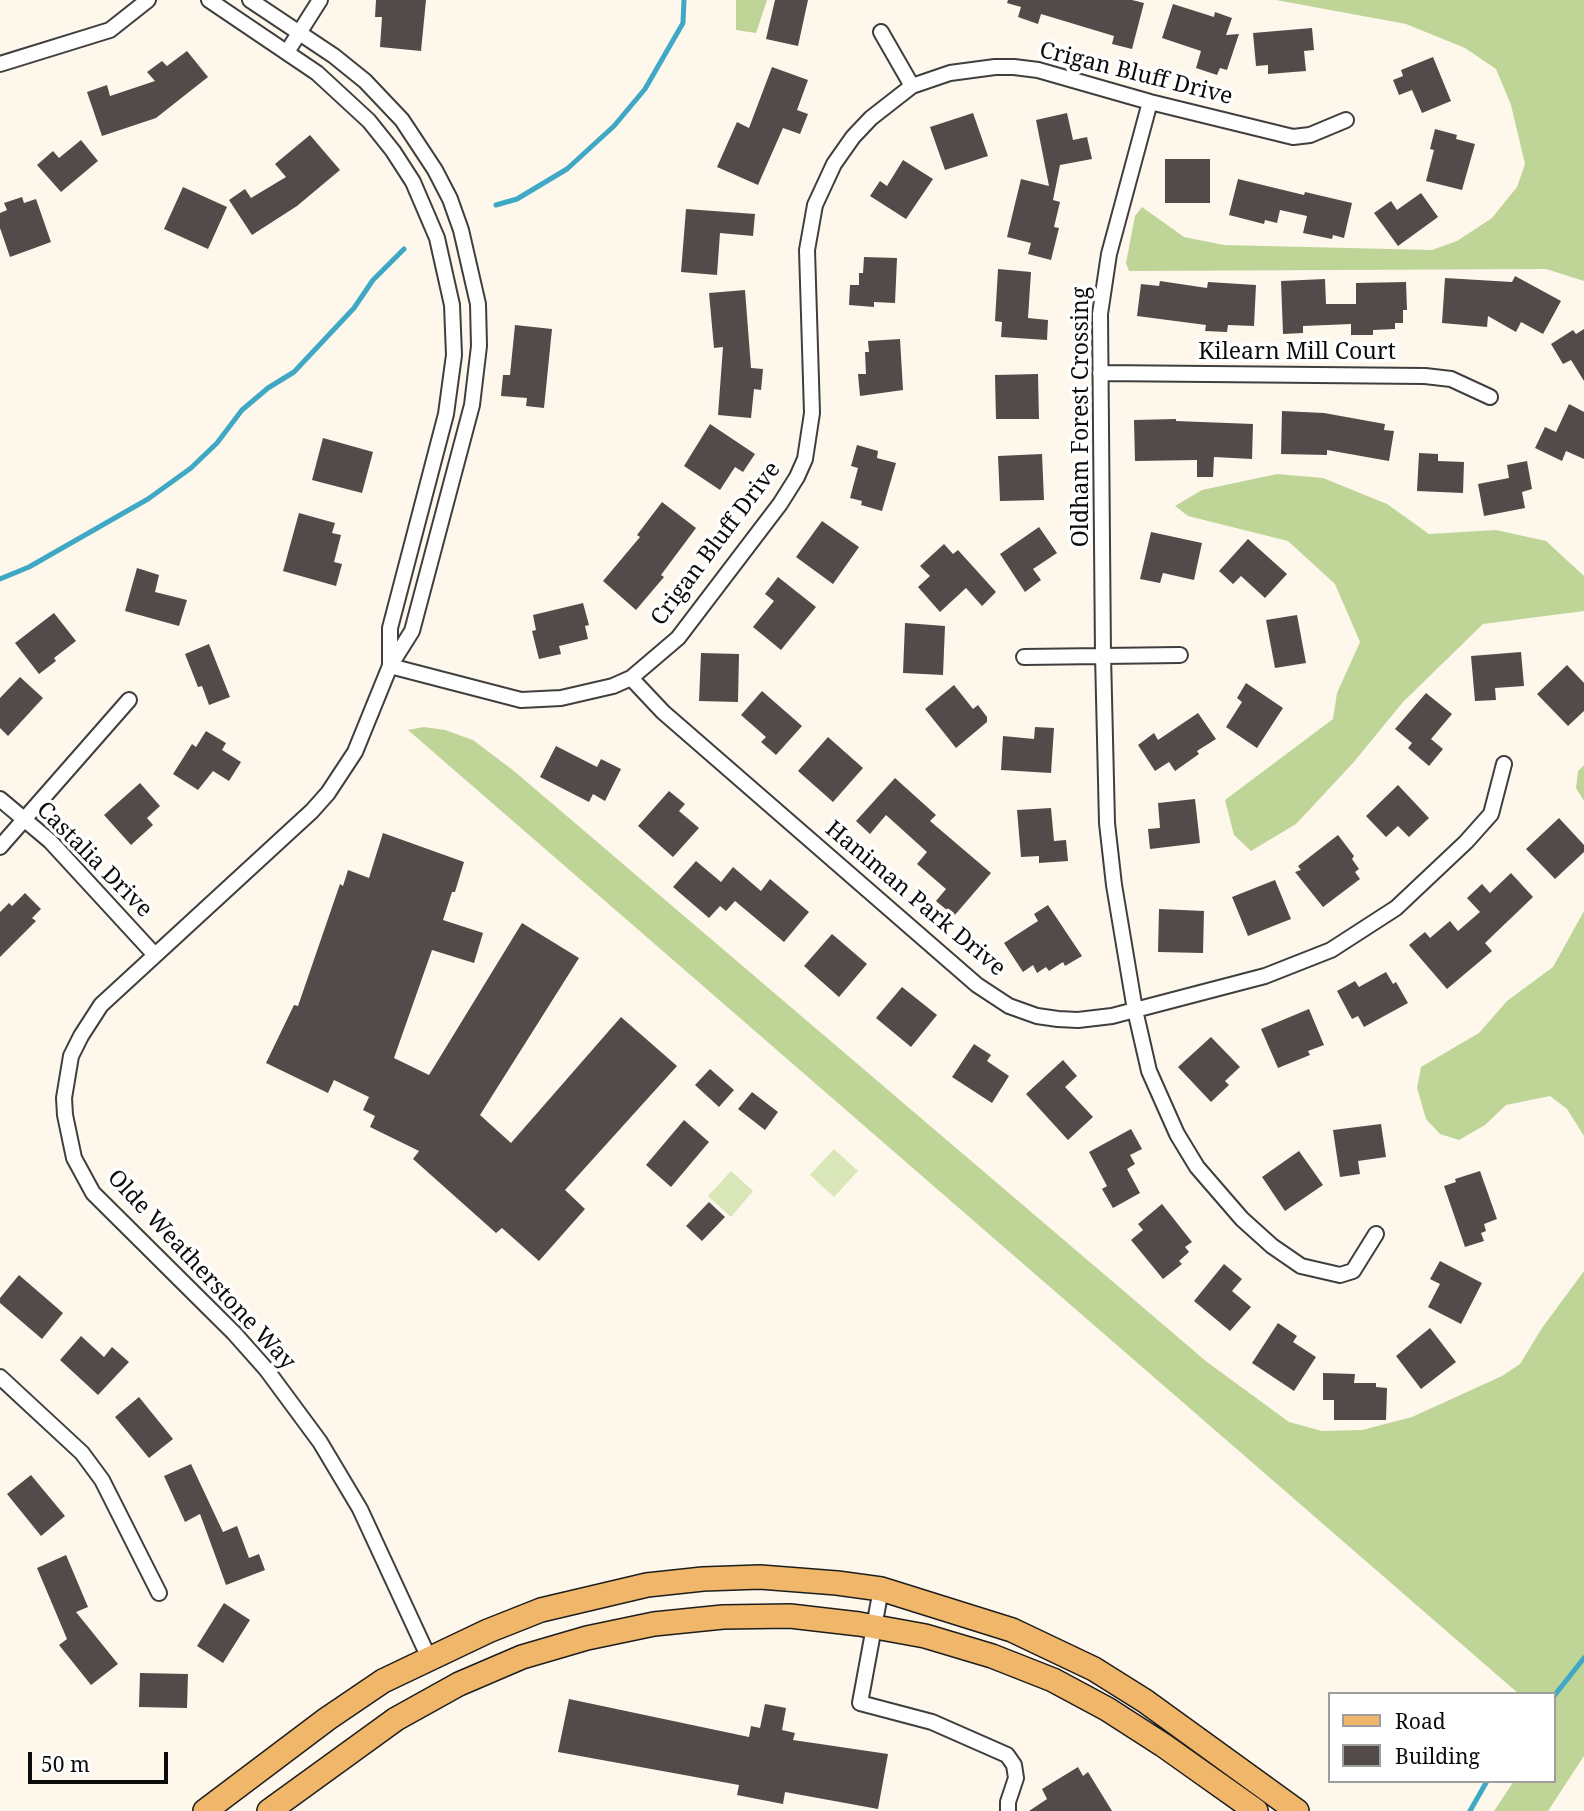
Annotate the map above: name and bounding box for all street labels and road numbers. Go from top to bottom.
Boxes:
street label: Crigan Bluff Drive [1037,37,1235,111]
street label: Oldham Forest Crossing [1067,287,1095,547]
street label: Kilearn Mill Court [1198,338,1396,366]
street label: Crigan Bluff Drive [645,457,787,631]
street label: Castalia Drive [30,796,158,924]
street label: Haniman Park Drive [819,816,1011,982]
street label: Olde Weatherstone Way [101,1164,301,1376]

